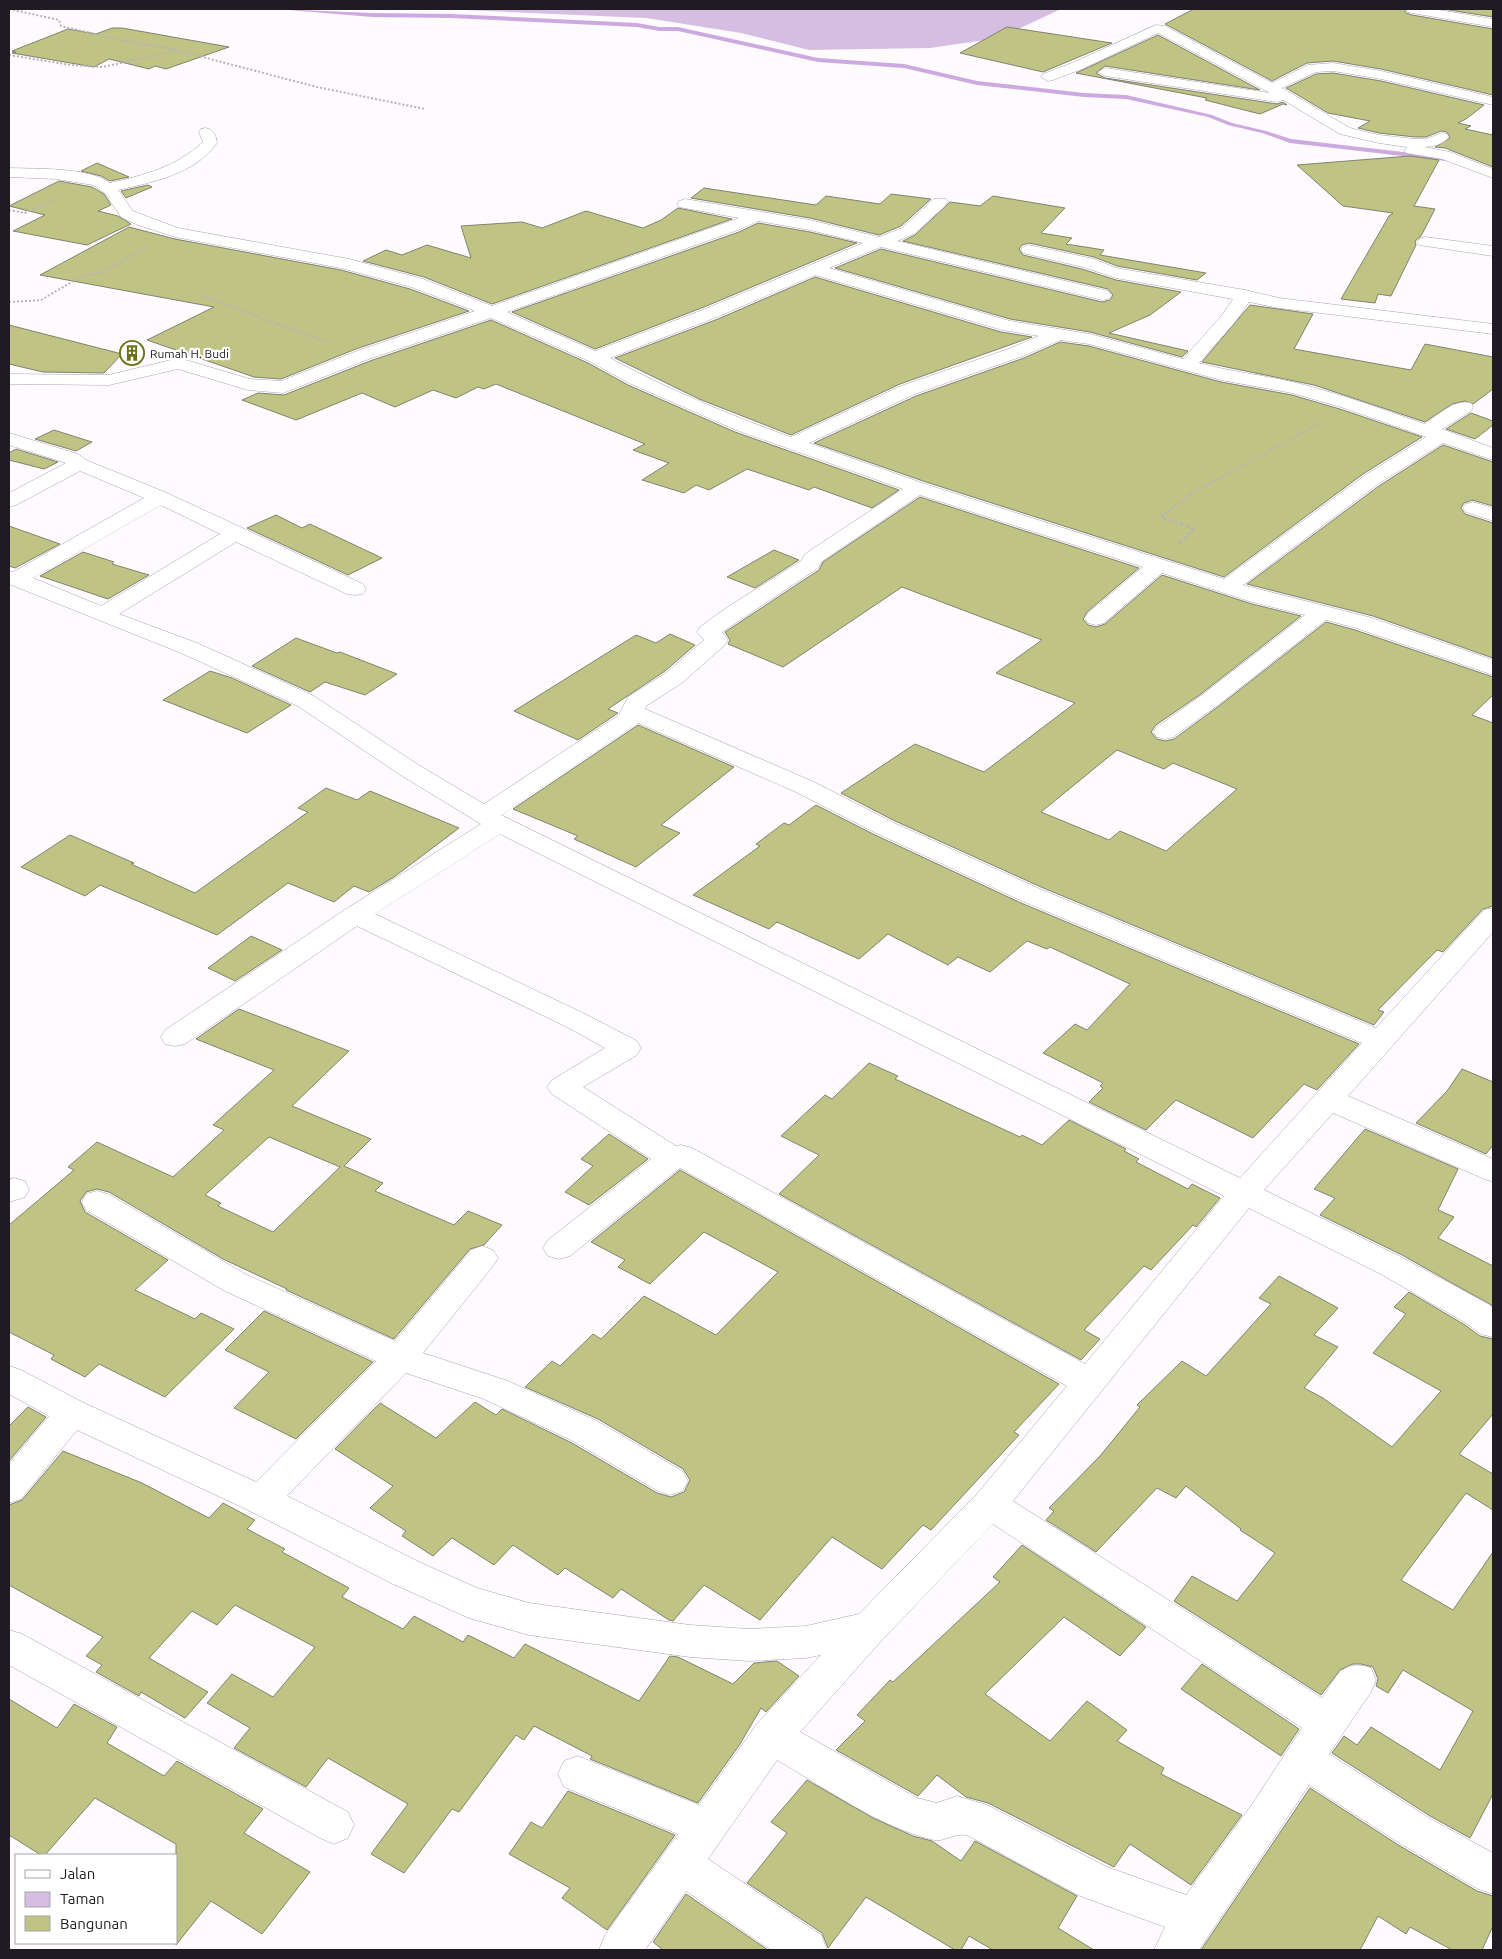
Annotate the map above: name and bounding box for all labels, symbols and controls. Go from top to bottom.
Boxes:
building icon: Rumah H. Budi [119,340,145,366]
place label: Rumah H. Budi [150,347,229,360]
legend [15,1854,178,1944]
text: Jalan [60,1865,95,1882]
text: Taman [60,1890,105,1907]
text: Bangunan [60,1915,128,1932]

